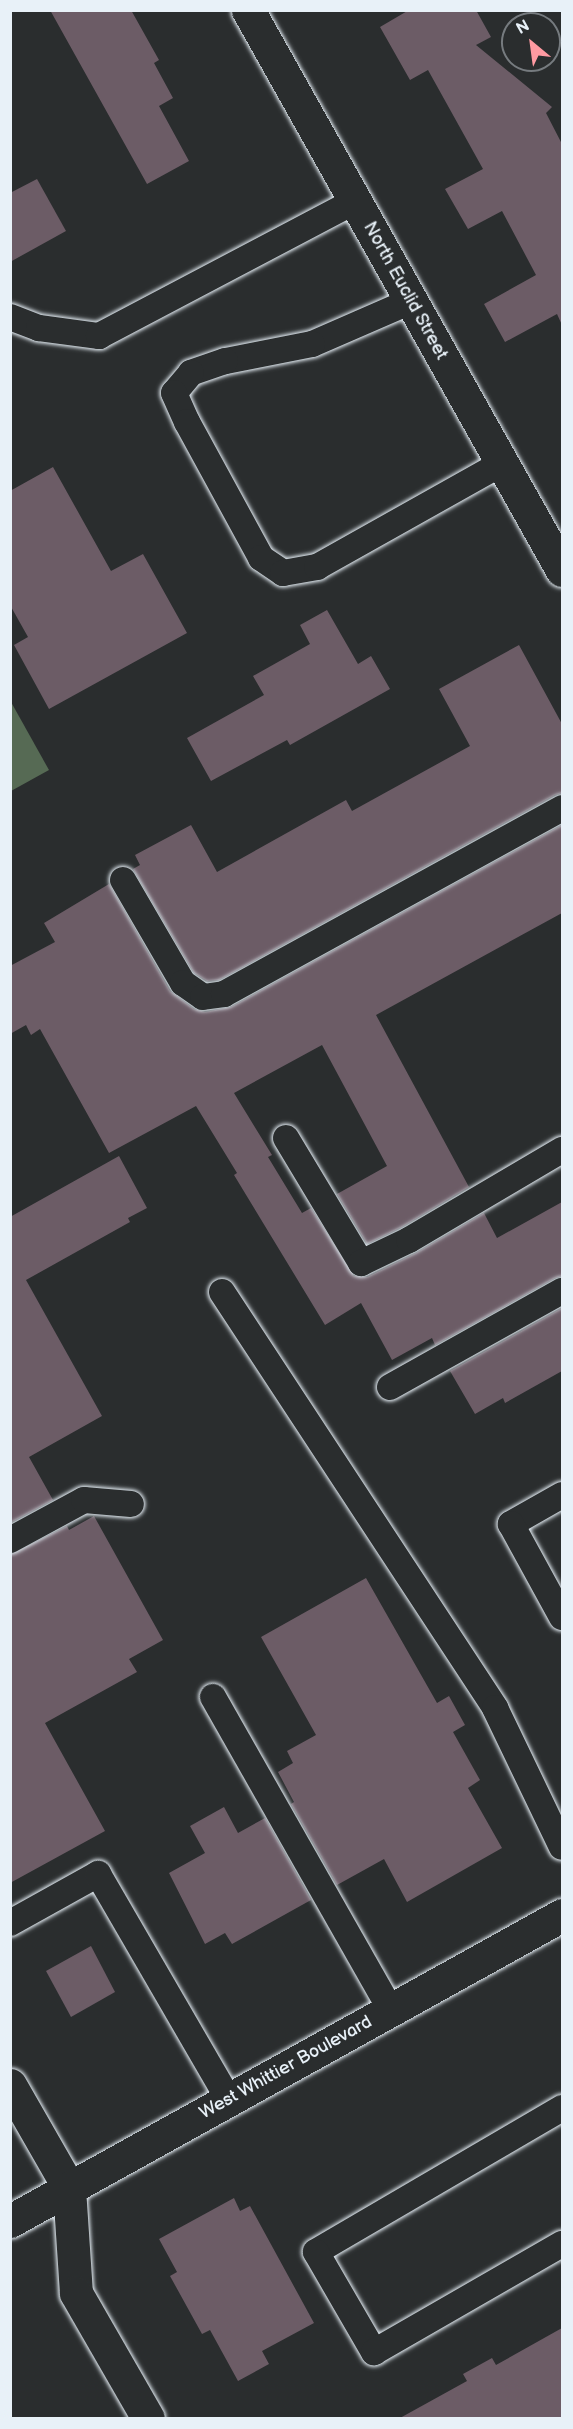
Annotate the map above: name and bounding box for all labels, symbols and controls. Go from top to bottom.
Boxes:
north arrow [501,12,561,72]
text: N [513,16,533,39]
street label: North Euclid Street [358,218,452,364]
street label: West Whittier Boulevard [196,2011,376,2125]

